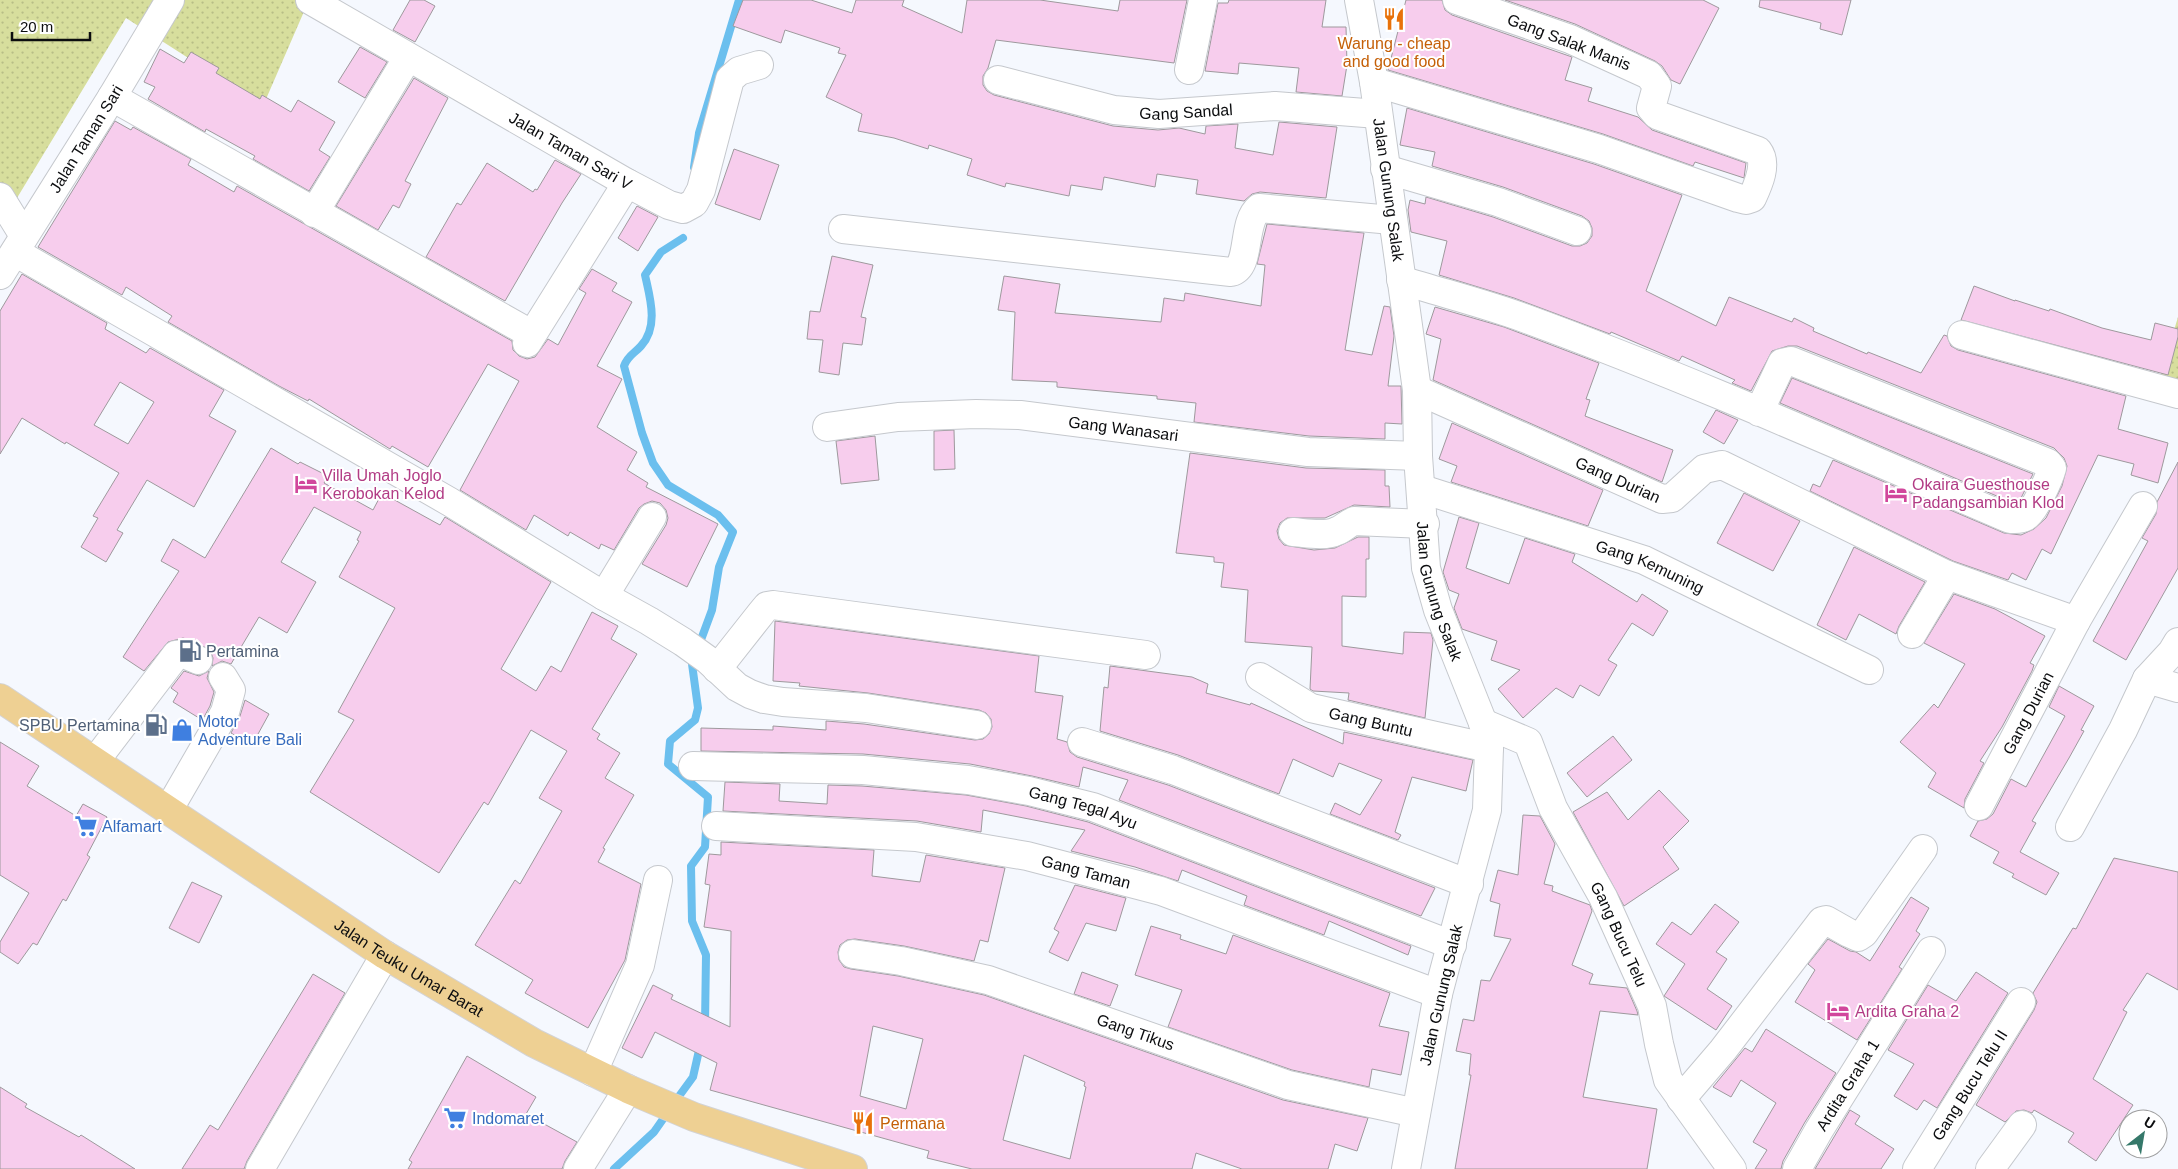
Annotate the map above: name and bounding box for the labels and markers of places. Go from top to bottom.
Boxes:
restaurant icon: Warung - cheap and good food [1381,6,1407,32]
place label: Warung - cheap and good food [1337,35,1451,70]
place label: Villa Umah Joglo Kerobokan Kelod [322,467,445,502]
hotel icon: Villa Umah Joglo Kerobokan Kelod [293,471,319,497]
place label: Okaira Guesthouse Padangsambian Klod [1912,476,2064,511]
hotel icon: Okaira Guesthouse Padangsambian Klod [1883,480,1909,506]
fuel station icon: Pertamina [177,638,203,664]
place label: Pertamina [206,643,279,660]
fuel station icon: SPBU Pertamina [143,712,169,738]
place label: Motor Adventure Bali [198,713,302,748]
place label: SPBU Pertamina [19,717,140,734]
shop icon: Motor Adventure Bali [169,717,195,743]
supermarket icon: Alfamart [73,813,99,839]
place label: Alfamart [102,818,162,835]
hotel icon: Ardita Graha 2 [1825,998,1851,1024]
place label: Ardita Graha 2 [1855,1003,1959,1020]
supermarket icon: Indomaret [442,1105,468,1131]
place label: Indomaret [472,1110,545,1127]
restaurant icon: Permana [850,1110,876,1136]
place label: Permana [880,1115,945,1132]

